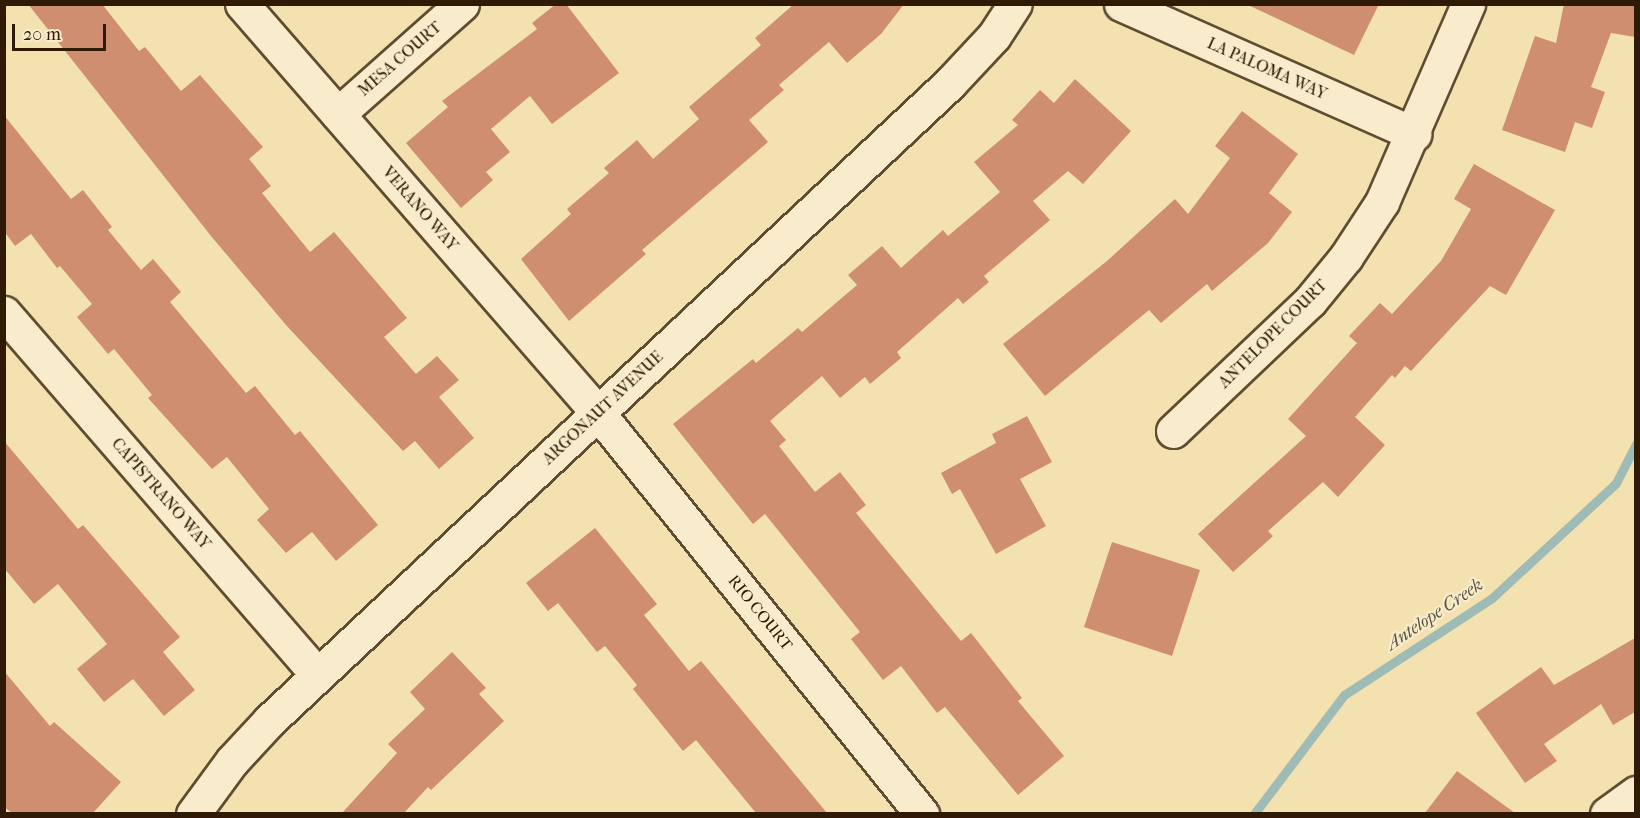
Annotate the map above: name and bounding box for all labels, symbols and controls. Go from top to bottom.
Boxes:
scale bar [15,12,110,50]
street label: MESA COURT [354,18,446,100]
text: 20 m [23,24,61,45]
street label: LA PALOMA WAY [1204,34,1330,104]
street label: VERANO WAY [378,163,462,255]
street label: ANTELOPE COURT [1215,276,1331,392]
street label: ARGONAUT AVENUE [539,347,667,469]
street label: CAPISTRANO WAY [107,434,215,554]
street label: RIO COURT [724,571,796,655]
water label: Antelope Creek [1383,575,1487,655]

